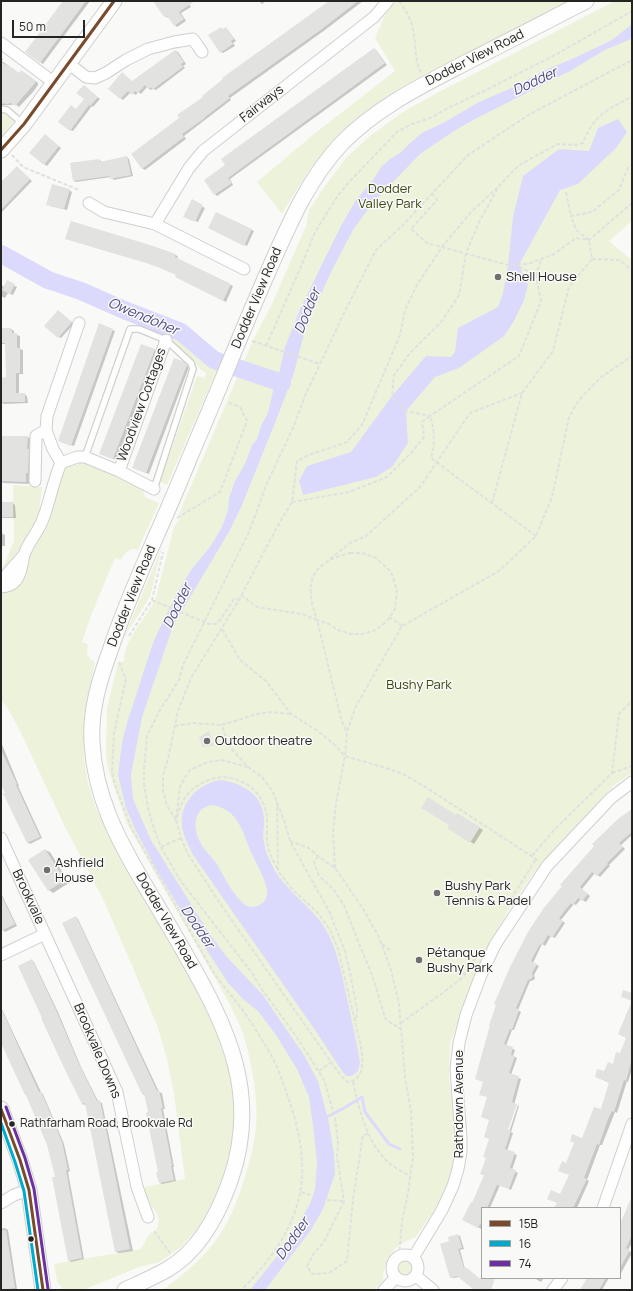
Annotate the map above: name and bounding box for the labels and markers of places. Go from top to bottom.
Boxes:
place label: Shell House [506,269,577,285]
marker: Shell House [493,272,503,282]
place label: Outdoor theatre [215,733,312,749]
marker: Outdoor theatre [202,736,212,746]
place label: Ashfield House [55,855,104,886]
marker: Ashfield House [42,865,52,875]
place label: Bushy Park Tennis & Padel [445,878,531,909]
marker: Bushy Park Tennis & Padel [432,888,442,898]
place label: Pétanque Bushy Park [427,945,493,976]
marker: Pétanque Bushy Park [414,955,424,965]
place label: Rathfarham Road, Brookvale Rd [20,1117,193,1131]
marker: Rathfarham Road, Brookvale Rd [7,1119,17,1129]
unlabelled marker [26,1234,36,1244]

